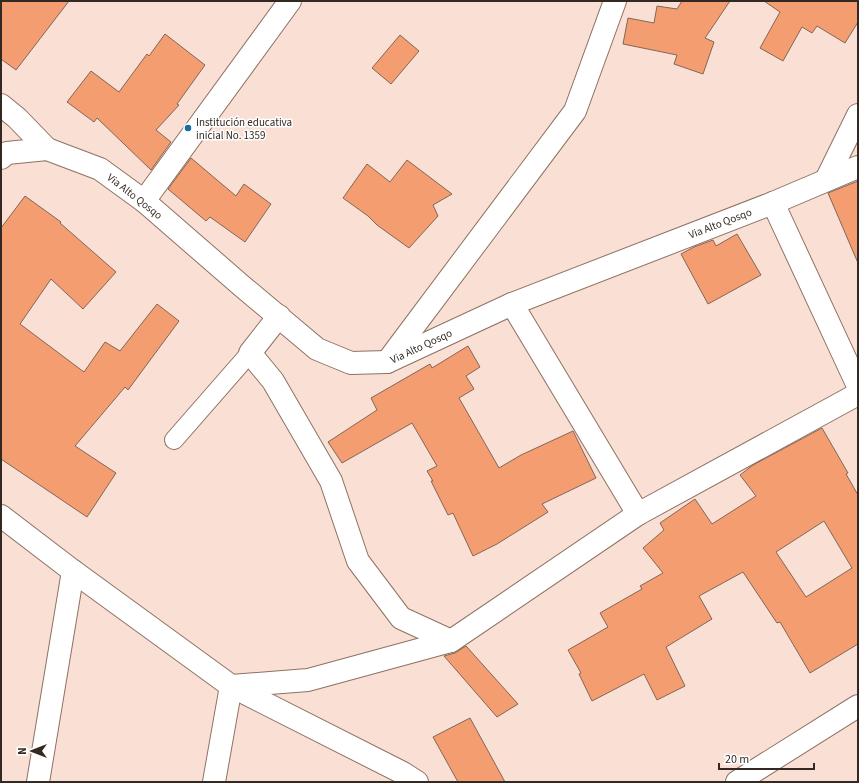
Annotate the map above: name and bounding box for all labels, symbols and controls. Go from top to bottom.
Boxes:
place label: Institución educativa inicial No. 1359 [196,115,292,143]
marker: Institución educativa inicial No. 1359 [183,123,193,133]
street label: Via Alto Qosqo [104,170,166,223]
street label: Via Alto Qosqo [686,205,754,242]
street label: Via Alto Qosqo [388,326,455,367]
north arrow [12,731,52,771]
scale bar [719,745,814,771]
text: N [15,747,30,755]
text: 20 m [725,751,749,768]

